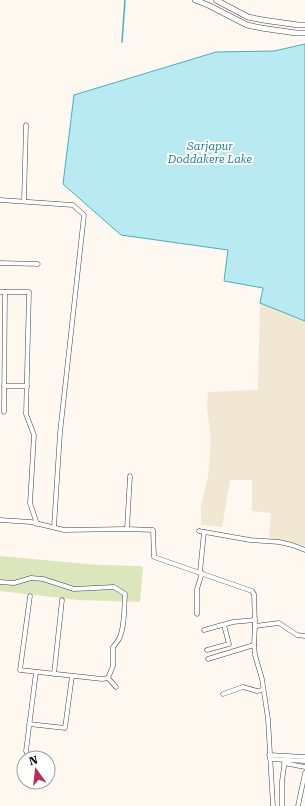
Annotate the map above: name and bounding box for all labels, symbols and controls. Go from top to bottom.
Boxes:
water label: Sarjapur Doddakere Lake [167,140,253,166]
north arrow [16,750,56,790]
text: N [28,753,40,768]

